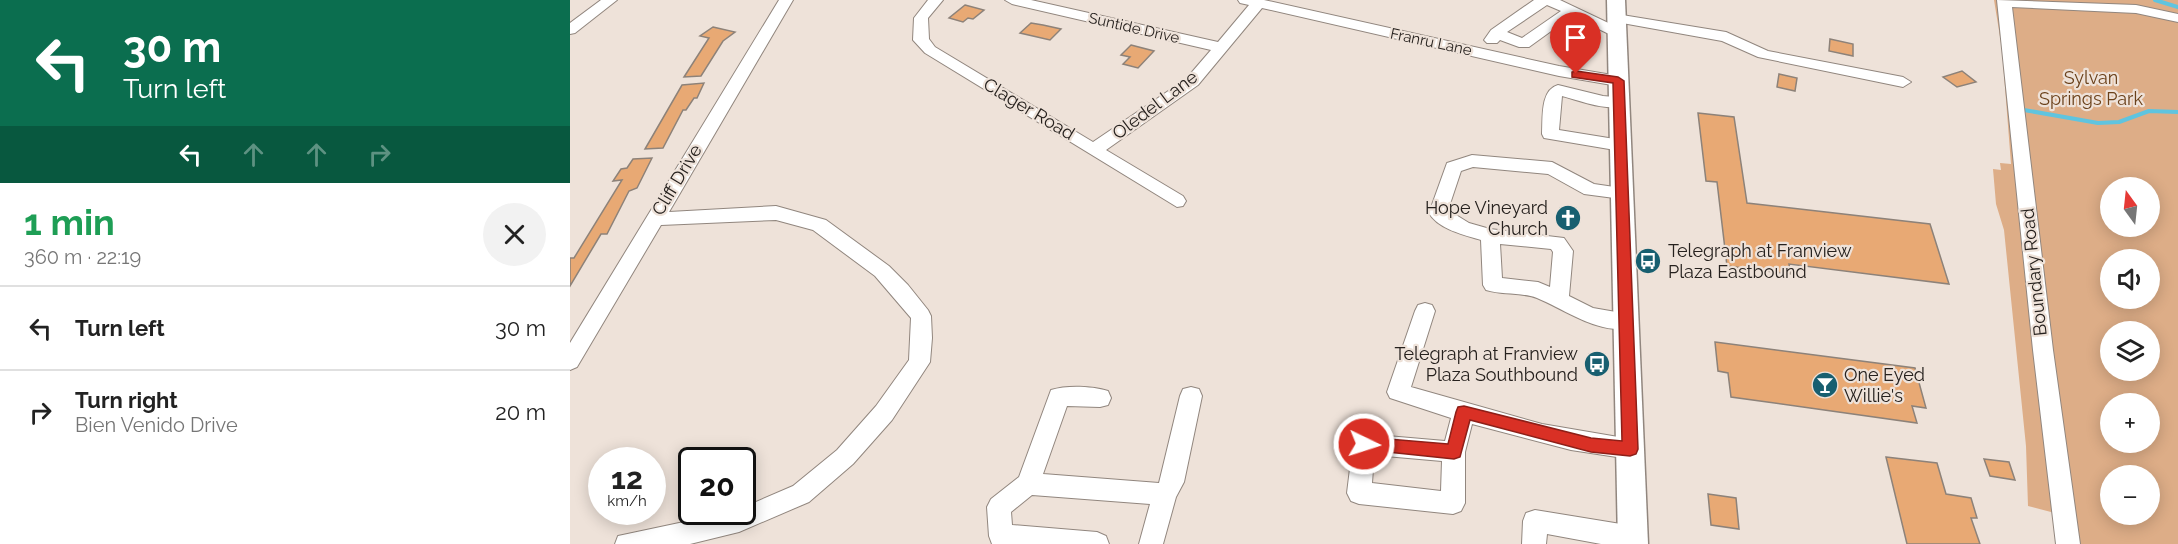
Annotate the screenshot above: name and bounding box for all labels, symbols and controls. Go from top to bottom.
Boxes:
street label: Suntide Drive [1087,9,1181,47]
pin [1550,12,1601,74]
icon: arrive [1559,21,1592,54]
text: 30 m [123,23,221,72]
icon: left [24,24,102,102]
street label: Franru Lane [1389,25,1474,59]
street label: Oledel Lane [1108,66,1202,143]
park label: Sylvan Springs Park [2039,67,2143,109]
text: Turn left [123,73,226,104]
street label: Clager Road [980,73,1079,144]
icon: left [174,138,207,171]
icon: ahead [237,138,270,171]
icon: ahead [300,138,333,171]
icon: right [363,138,396,171]
street label: Cliff Drive [647,140,706,219]
north arrow [2100,177,2160,237]
map controls [2100,177,2160,525]
place label: Hope Vineyard Church [1425,197,1548,239]
text: 1 min [24,201,115,243]
button: close [483,203,546,266]
church icon: Hope Vineyard Church [1553,203,1583,233]
street label: Boundary Road [2016,207,2051,337]
place label: Telegraph at Franview Plaza Eastbound [1668,240,1852,282]
text: 360 m · 22:19 [24,245,141,269]
bus stop icon: Telegraph at Franview Plaza Eastbound [1633,246,1663,276]
button: sound [2100,249,2160,309]
icon: left [24,312,57,345]
text: Turn left [75,315,165,341]
text: 30 m [495,315,546,341]
button: layers [2100,321,2160,381]
place label: Telegraph at Franview Plaza Southbound [1394,343,1578,385]
bus stop icon: Telegraph at Franview Plaza Southbound [1582,349,1612,379]
place label: One Eyed Willie's [1844,364,1925,406]
bar icon: One Eyed Willie's [1810,370,1840,400]
text: Turn right [75,387,178,413]
button: + [2100,393,2160,453]
icon: right [24,396,57,429]
text: 20 m [495,399,546,425]
position arrow [1332,412,1396,476]
text: Bien Venido Drive [75,413,238,437]
speed limit sign: 20 [678,447,756,525]
text: 12 [611,461,643,496]
button: − [2100,465,2160,525]
text: km/h [607,492,647,510]

